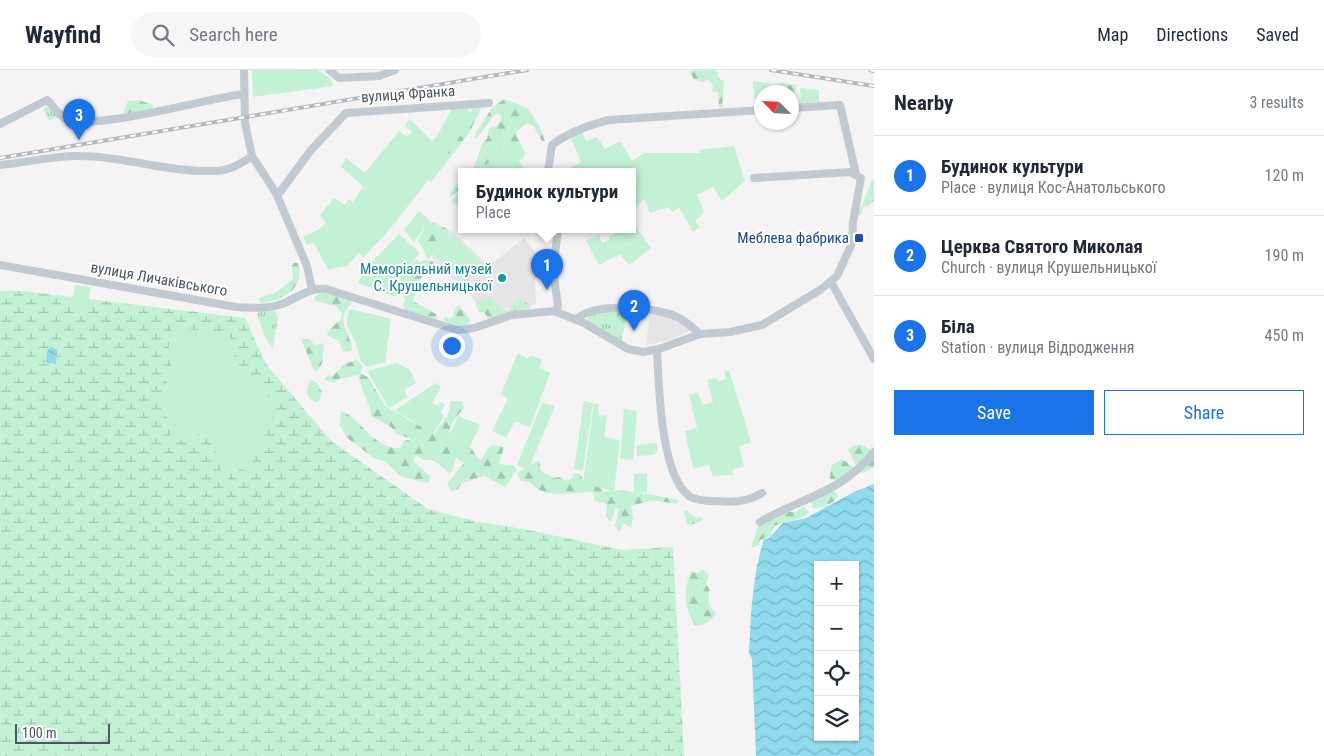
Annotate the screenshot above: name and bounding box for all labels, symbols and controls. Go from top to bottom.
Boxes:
search box [131,12,481,57]
text: Wayfind [25,21,101,49]
icon: search [149,21,177,49]
text: Search here [189,23,278,46]
text: Map [1097,24,1128,45]
text: Directions [1156,24,1228,45]
text: Saved [1256,24,1299,45]
street label: вулиця Франка [360,82,456,106]
north arrow [754,85,799,130]
text: Nearby [894,91,953,115]
text: 3 results [1249,93,1304,112]
pin: 3 [63,99,95,140]
text: Будинок культури [941,155,1084,178]
text: 1 [906,166,914,185]
text: 120 m [1265,166,1304,185]
popup [458,168,636,233]
text: Place · вулиця Кос-Анатольського [941,178,1166,197]
text: Будинок культури [476,180,618,203]
text: Place [476,203,511,222]
place label: Меблева фабрика [737,229,849,247]
marker: Меблева фабрика [853,232,865,244]
text: Церква Святого Миколая [941,235,1143,258]
text: 2 [906,246,914,265]
text: 190 m [1265,246,1304,265]
pin: 1 [531,249,563,290]
street label: вулиця Личаківського [89,258,229,300]
text: Church · вулиця Крушельницької [941,258,1157,277]
place label: Меморіальний музей С. Крушельницької [360,260,493,295]
marker: Меморіальний музей С. Крушельницької [496,272,508,284]
pin: 2 [618,290,650,331]
text: Біла [941,315,975,338]
text: 3 [906,326,914,345]
text: 450 m [1265,326,1304,345]
your location [439,333,465,359]
text: Station · вулиця Відродження [941,338,1135,357]
button: Save [894,390,1094,435]
button: Share [1104,390,1304,435]
map controls [814,561,859,741]
button: + [814,561,859,606]
button: − [814,606,859,651]
button: locate [814,651,859,696]
button: layers [814,696,859,741]
scale bar [15,721,110,744]
text: 100 m [22,725,57,741]

